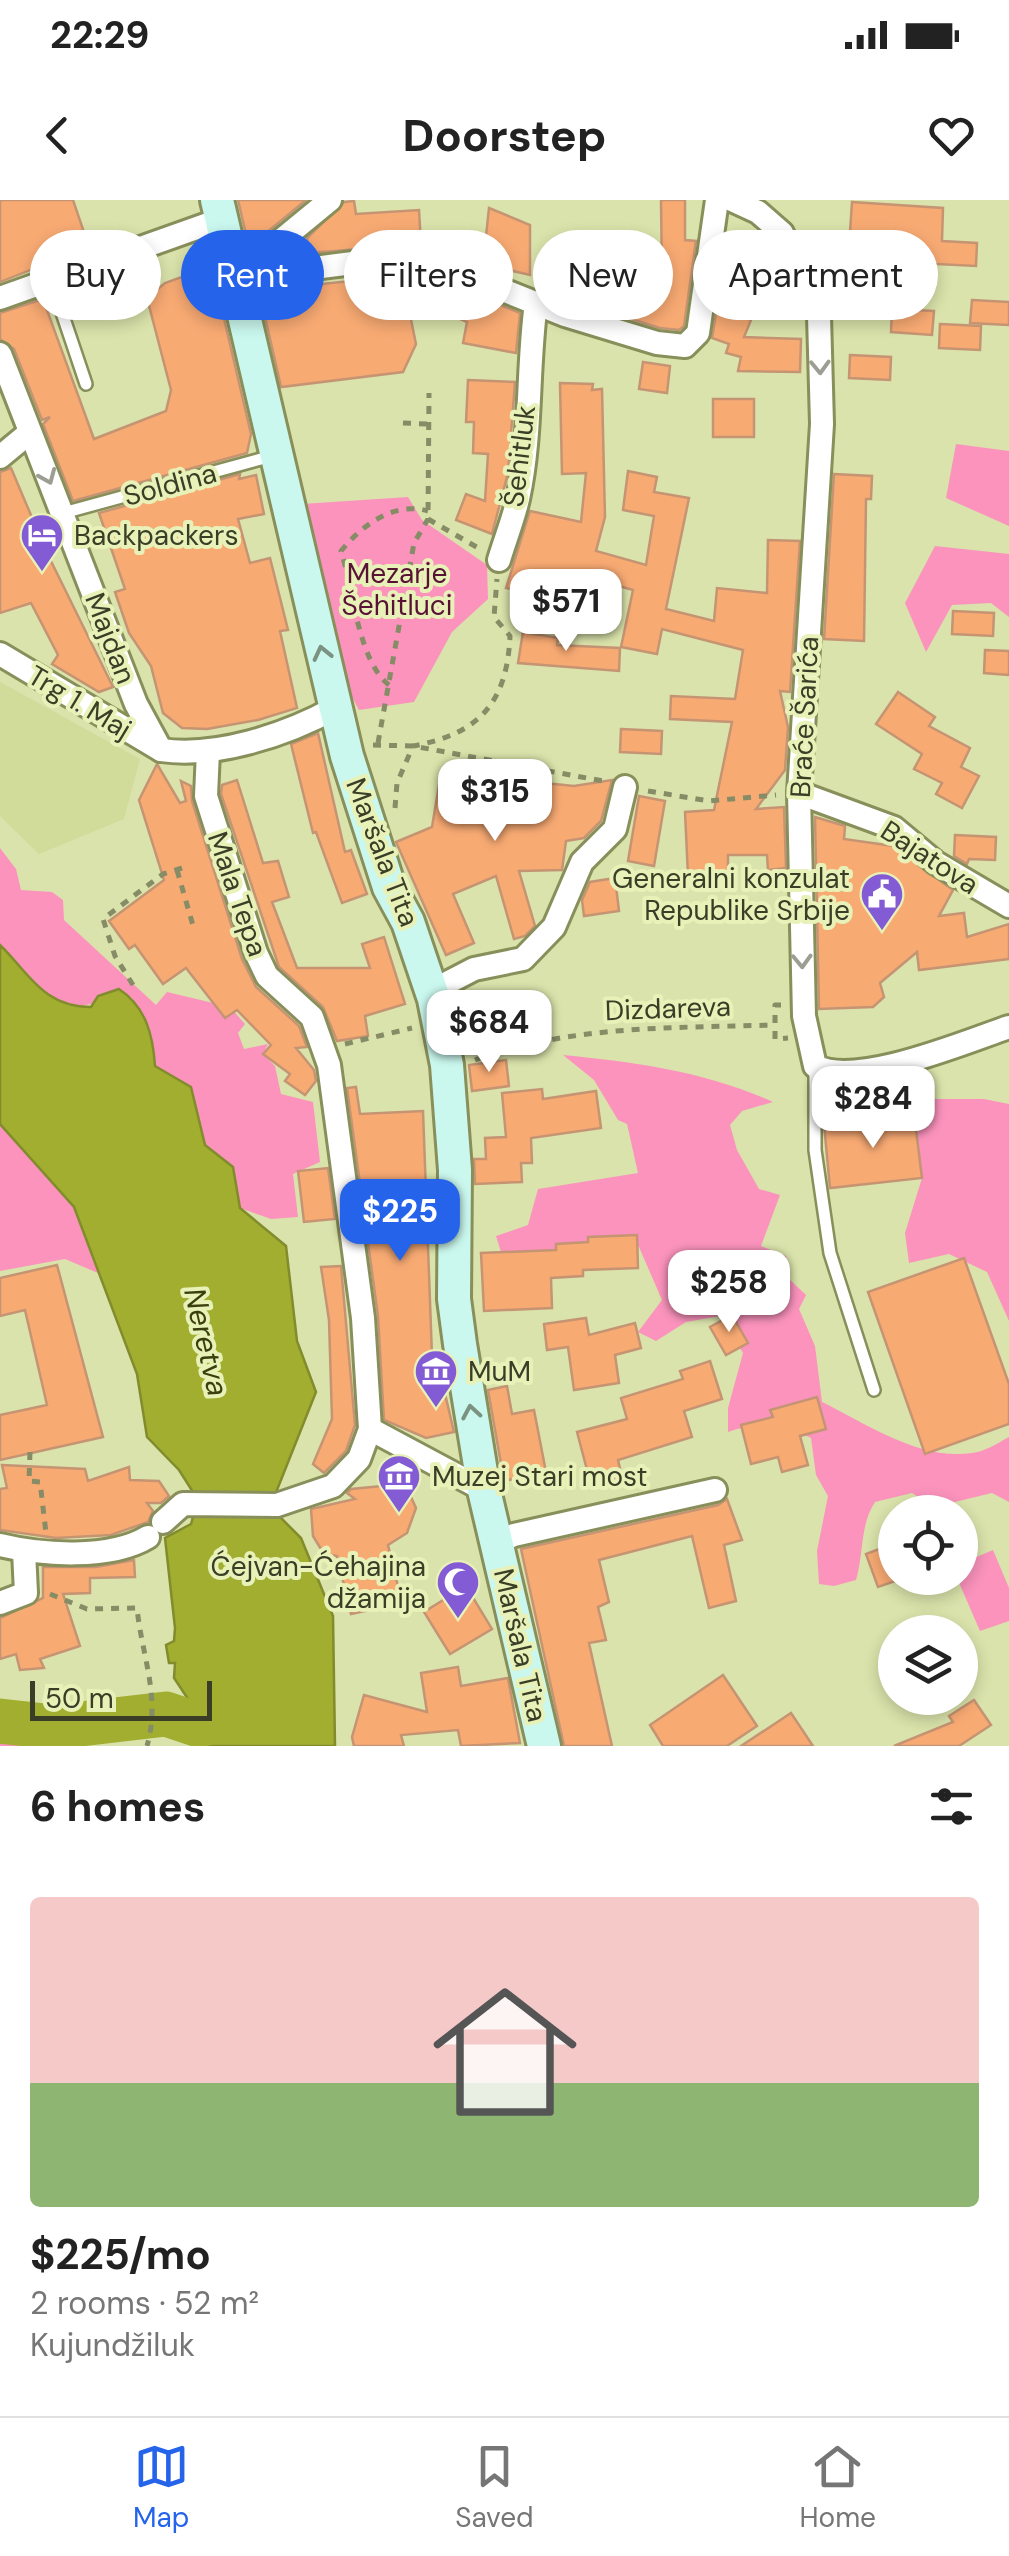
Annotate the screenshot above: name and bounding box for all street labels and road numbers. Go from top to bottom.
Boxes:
street label: Šehitluk [495,403,544,509]
street label: Soldina [120,454,221,515]
street label: Majdan [76,587,145,689]
street label: Braće Šarića [782,635,827,799]
street label: Trg 1. Maj [21,657,138,748]
street label: Maršala Tita [337,773,428,932]
street label: Bajatova [874,812,986,903]
street label: Mala Tepa [199,827,276,961]
street label: Dizdareva [604,988,732,1029]
street label: Maršala Tita [485,1565,556,1725]

